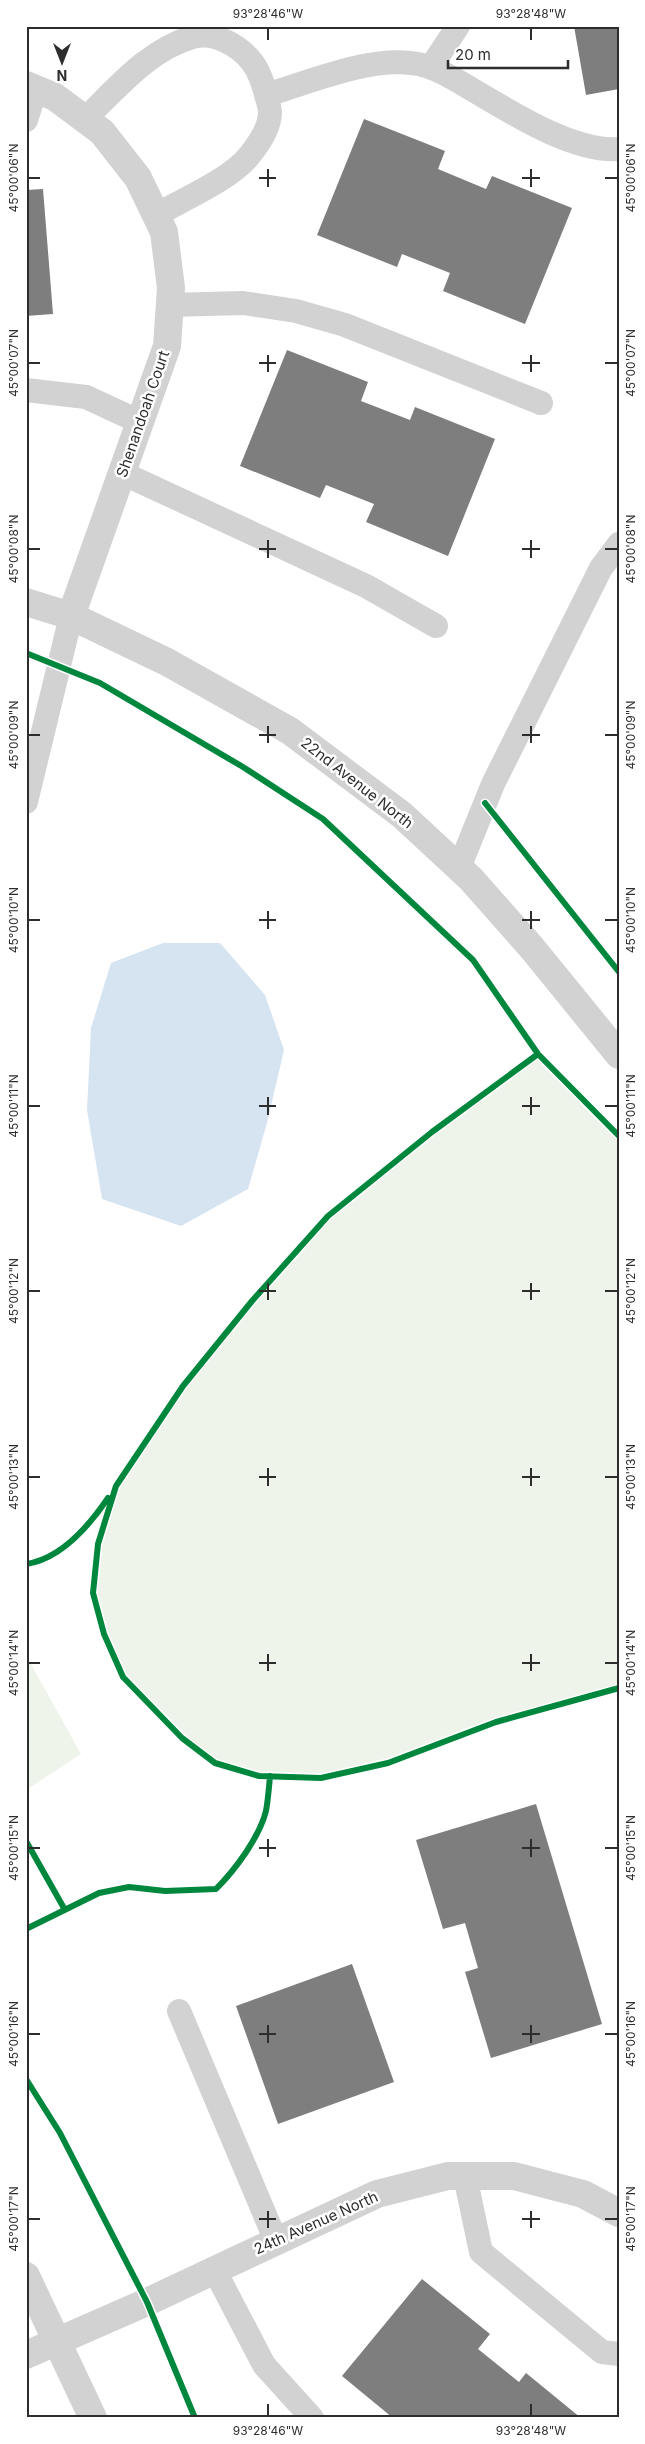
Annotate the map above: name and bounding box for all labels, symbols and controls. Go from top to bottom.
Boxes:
text: 93°28'46"W [233,6,303,21]
text: 93°28'48"W [496,6,566,21]
north arrow [38,38,88,88]
scale bar [448,38,568,70]
text: 20 m [455,45,491,64]
text: N [57,67,67,84]
text: 45°00'06"N [6,144,21,212]
text: 45°00'06"N [623,144,638,212]
text: 45°00'07"N [6,329,21,397]
text: 45°00'07"N [623,329,638,397]
street label: Shenandoah Court [112,348,173,480]
text: 45°00'08"N [6,515,21,583]
text: 45°00'08"N [623,515,638,583]
text: 45°00'09"N [6,701,21,769]
text: 45°00'09"N [623,701,638,769]
street label: 22nd Avenue North [297,733,417,832]
text: 45°00'10"N [6,887,21,953]
text: 45°00'10"N [623,887,638,953]
text: 45°00'11"N [6,1074,21,1138]
text: 45°00'11"N [623,1074,638,1138]
text: 45°00'12"N [6,1258,21,1324]
text: 45°00'12"N [623,1258,638,1324]
text: 45°00'13"N [6,1444,21,1510]
text: 45°00'13"N [623,1444,638,1510]
text: 45°00'14"N [6,1630,21,1696]
text: 45°00'14"N [623,1630,638,1696]
text: 45°00'15"N [6,1815,21,1881]
text: 45°00'15"N [623,1815,638,1881]
text: 45°00'16"N [6,2001,21,2067]
text: 45°00'16"N [623,2001,638,2067]
text: 45°00'17"N [6,2186,21,2252]
text: 45°00'17"N [623,2186,638,2252]
street label: 24th Avenue North [251,2187,381,2258]
text: 93°28'46"W [233,2423,303,2438]
text: 93°28'48"W [496,2423,566,2438]

